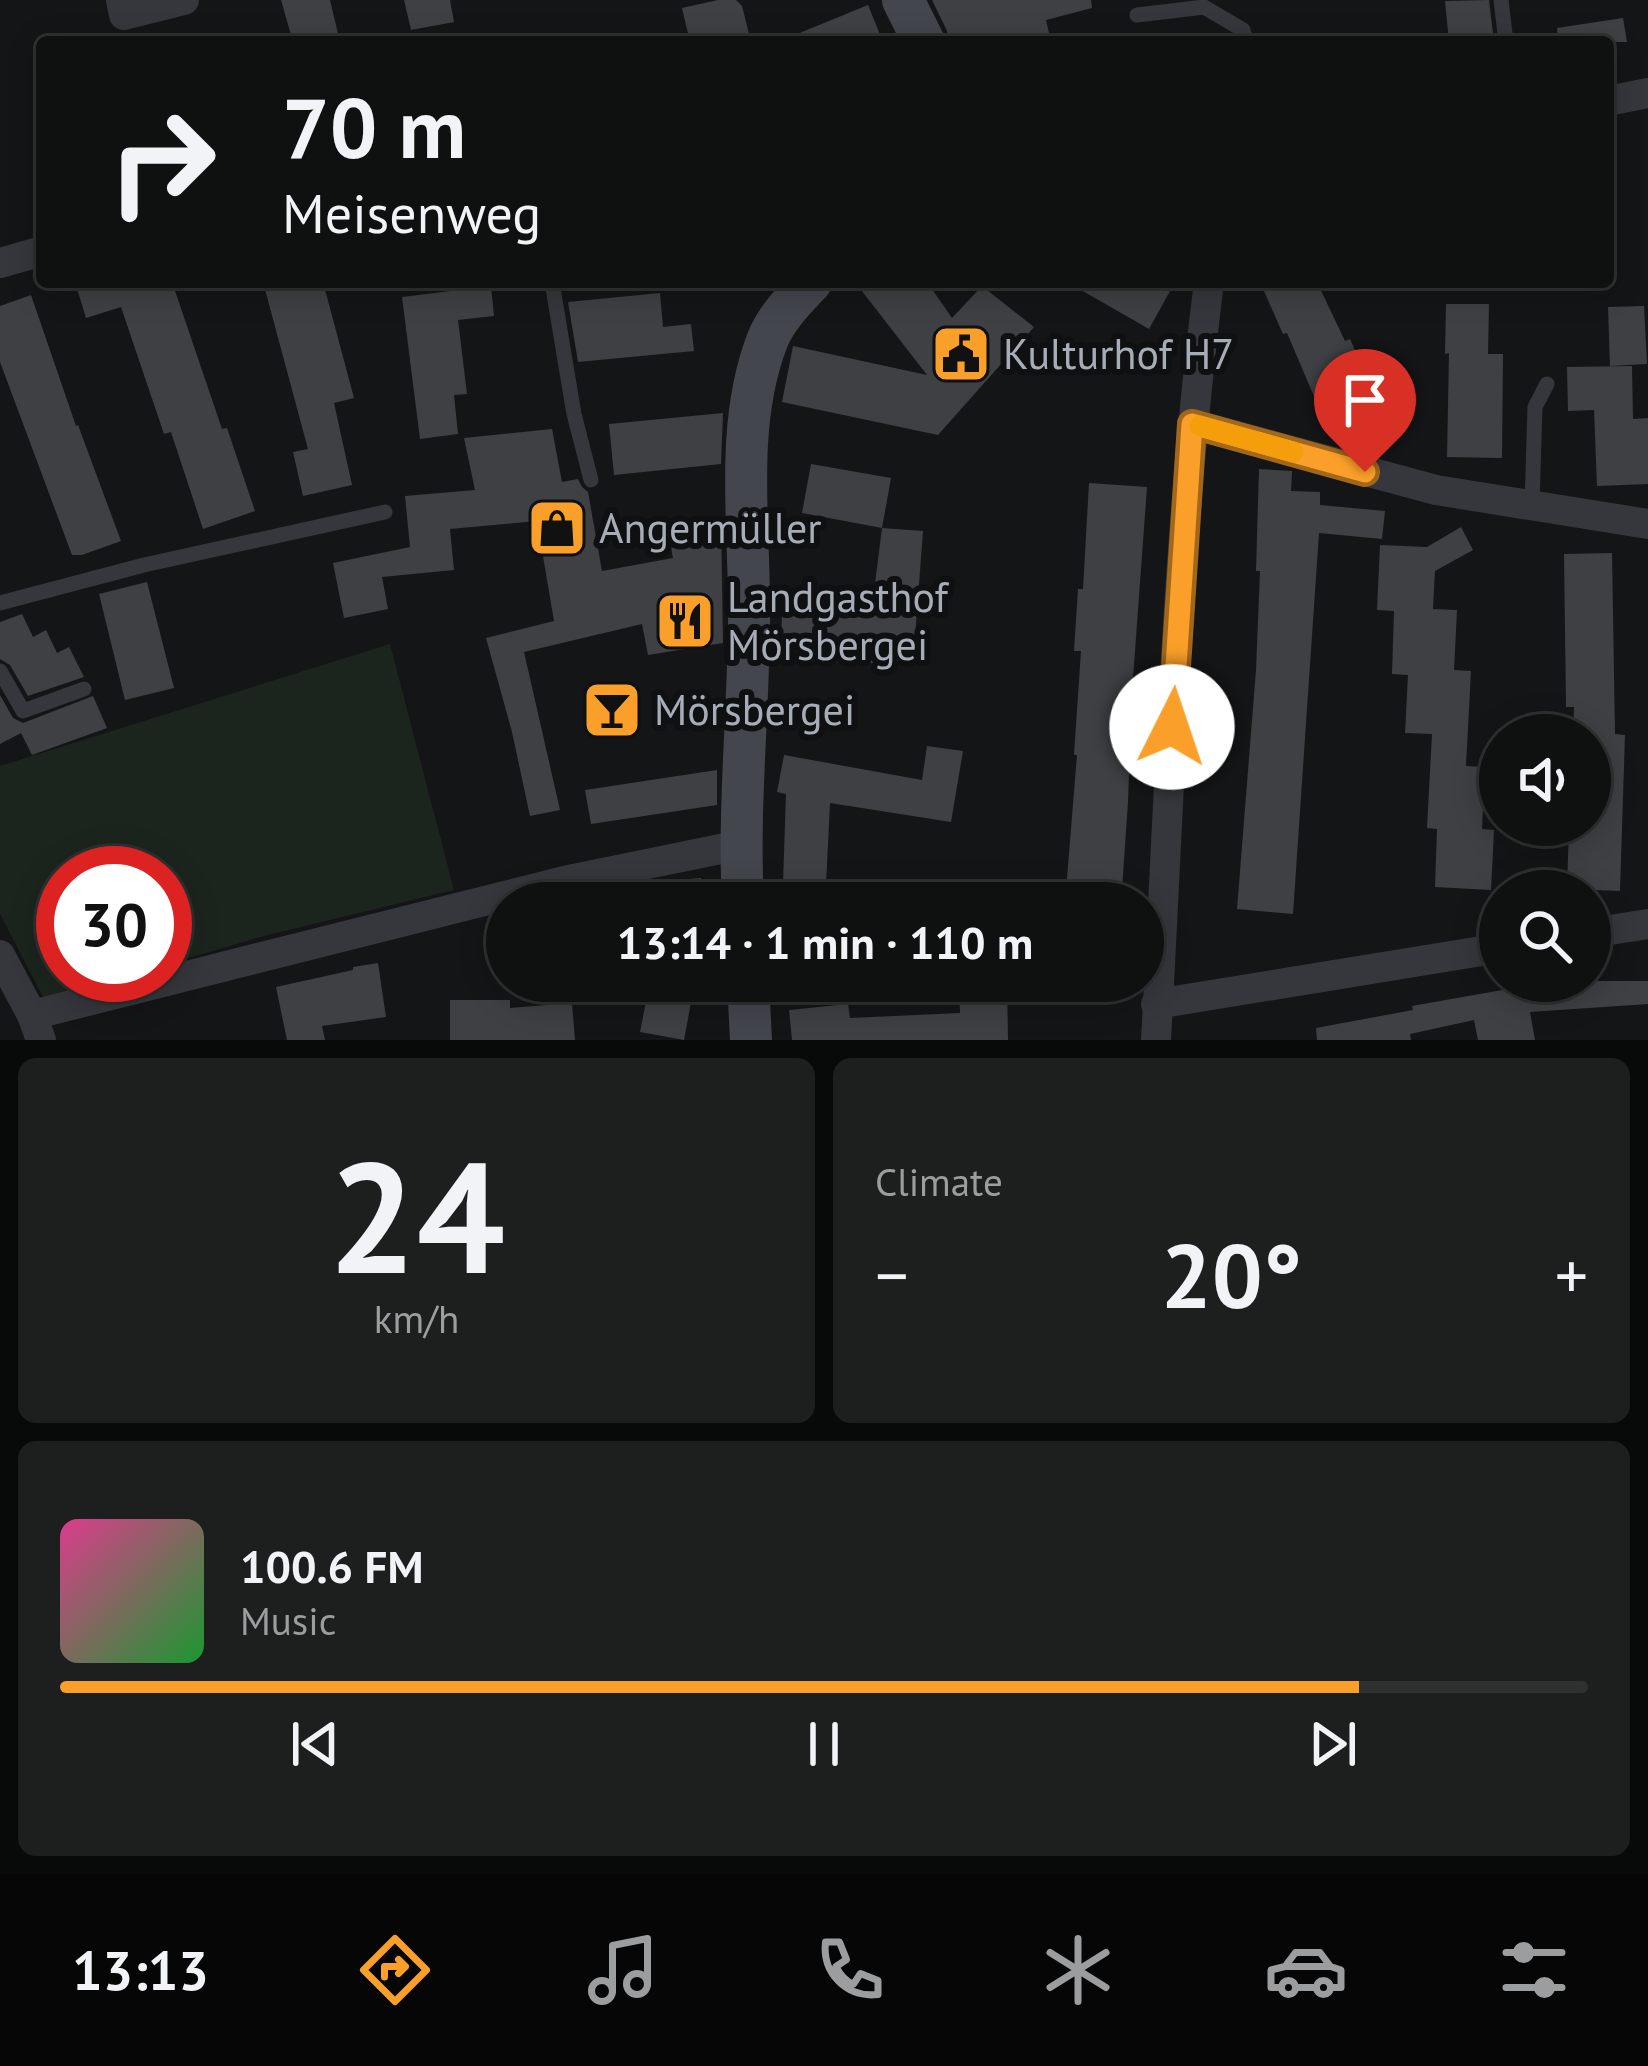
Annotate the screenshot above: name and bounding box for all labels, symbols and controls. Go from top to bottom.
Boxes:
text: 70 m [282,72,466,181]
icon: right [84,84,240,240]
text: Meisenweg [282,178,541,248]
public building icon: Kulturhof H7 [930,323,992,385]
place label: Kulturhof H7 [1003,326,1234,381]
pin [1314,349,1416,472]
icon: arrive [1332,367,1398,433]
shop icon: Angermüller [526,497,588,559]
place label: Angermüller [599,500,822,555]
place label: Landgasthof Mörsbergei [727,569,950,672]
restaurant icon: Landgasthof Mörsbergei [654,590,716,652]
position arrow [1109,664,1235,790]
bar icon: Mörsbergei [581,679,643,741]
place label: Mörsbergei [654,682,855,737]
map controls [1479,714,1611,1002]
button: sound [1479,714,1611,846]
speed limit sign: 30 [36,846,192,1002]
button: search [1479,870,1611,1002]
text: 13:14 · 1 min · 110 m [617,913,1033,971]
text: 24 [328,1114,505,1316]
text: Climate [875,1156,1003,1207]
text: 20° [1161,1216,1302,1333]
text: − [875,1232,908,1317]
text: + [1555,1232,1588,1317]
text: km/h [374,1293,459,1344]
text: 100.6 FM [240,1537,423,1595]
text: Music [240,1595,336,1646]
icon: previous [282,1711,348,1777]
icon: pause [791,1711,857,1777]
icon: next [1300,1711,1366,1777]
icon: directions [353,1928,437,2012]
icon: music [581,1928,665,2012]
icon: phone [808,1928,892,2012]
icon: climate [1036,1928,1120,2012]
icon: car [1264,1928,1348,2012]
icon: filters [1492,1928,1576,2012]
text: 13:13 [72,1935,209,2005]

